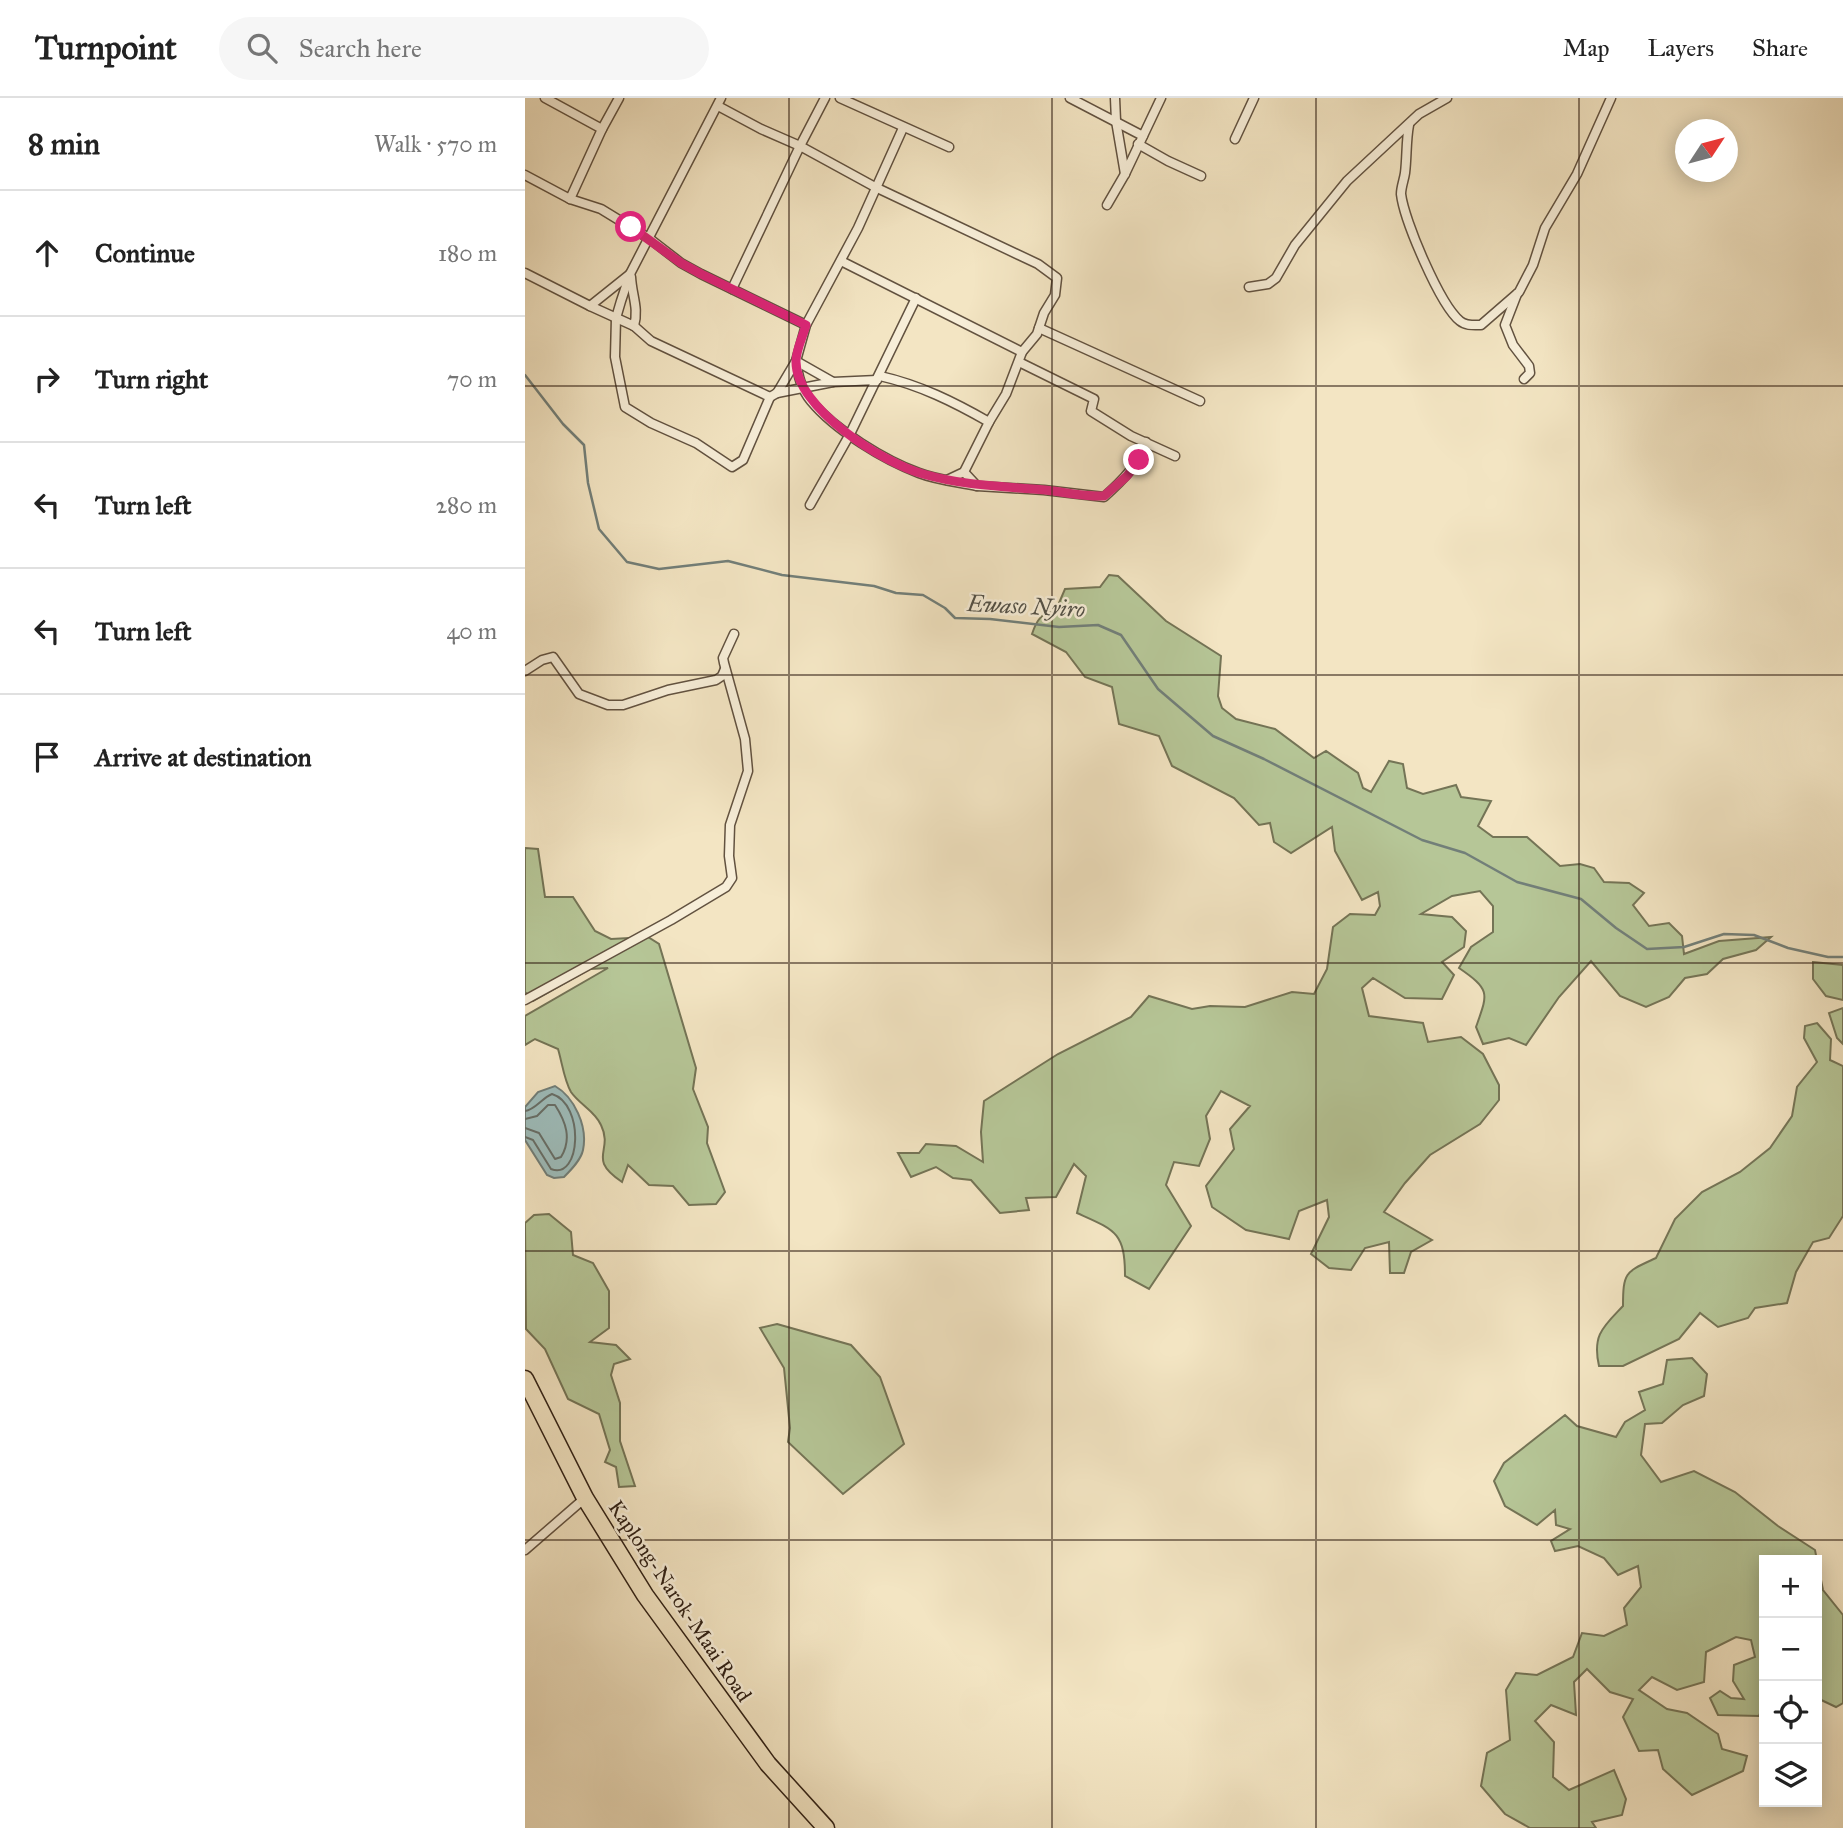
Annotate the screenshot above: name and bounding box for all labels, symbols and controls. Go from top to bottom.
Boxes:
search box [219,17,709,80]
text: Turnpoint [35,28,177,68]
icon: search [243,29,281,67]
text: Search here [299,32,422,64]
text: Map [1563,33,1610,63]
text: Layers [1648,33,1714,63]
text: Share [1752,33,1808,63]
north arrow [1675,119,1738,182]
text: 8 min [28,126,100,162]
text: Walk · 570 m [374,130,497,158]
route start [615,211,646,242]
icon: ahead [28,234,66,272]
text: Continue [95,237,195,269]
text: 180 m [438,239,497,267]
icon: right [28,360,66,398]
text: Turn right [95,363,208,395]
text: 70 m [447,365,497,393]
route end [1123,444,1154,475]
icon: left [28,486,66,524]
text: Turn left [95,489,191,521]
text: 280 m [436,491,497,519]
water label: Ewaso Nyiro [965,589,1086,623]
icon: left [28,612,66,650]
text: Turn left [95,615,191,647]
text: 40 m [447,617,497,645]
icon: arrive [28,738,66,776]
text: Arrive at destination [95,741,312,773]
street label: Kaplong-Narok-Maai Road [603,1495,757,1707]
map controls [1759,1555,1822,1807]
button: + [1759,1555,1822,1618]
button: − [1759,1618,1822,1681]
button: locate [1759,1681,1822,1744]
button: layers [1759,1744,1822,1807]

